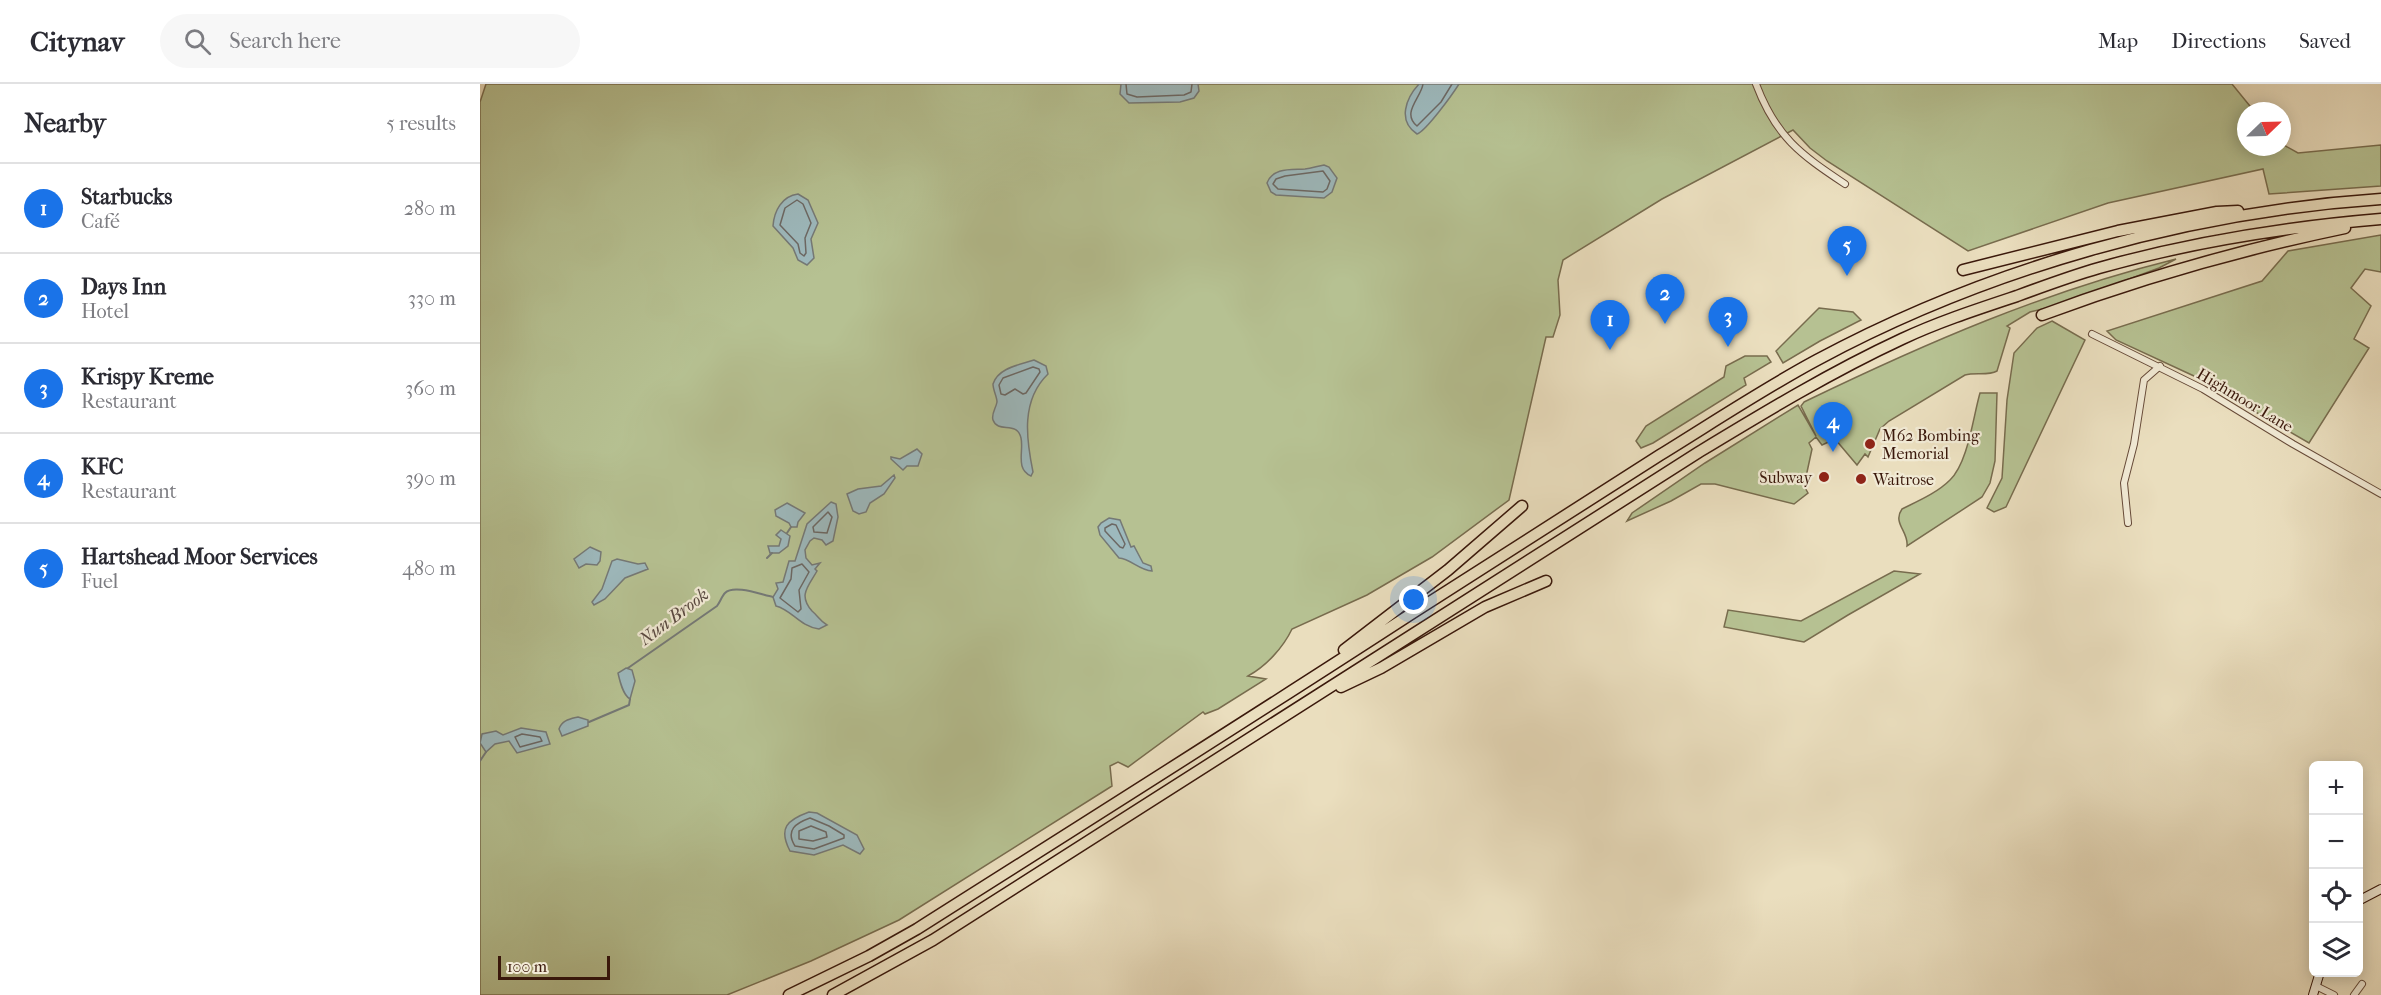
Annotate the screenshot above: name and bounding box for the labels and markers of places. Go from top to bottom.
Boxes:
pin: 5 [1828,226,1866,276]
pin: 2 [1646,274,1684,324]
pin: 3 [1708,298,1748,347]
pin: 1 [1590,300,1630,350]
pin: 4 [1814,402,1852,452]
place label: M62 Bombing Memorial [1882,426,1980,463]
marker: M62 Bombing Memorial [1863,437,1877,451]
place label: Subway [1759,468,1812,487]
marker: Subway [1817,470,1831,484]
place label: Waitrose [1872,470,1934,489]
marker: Waitrose [1854,472,1868,486]

